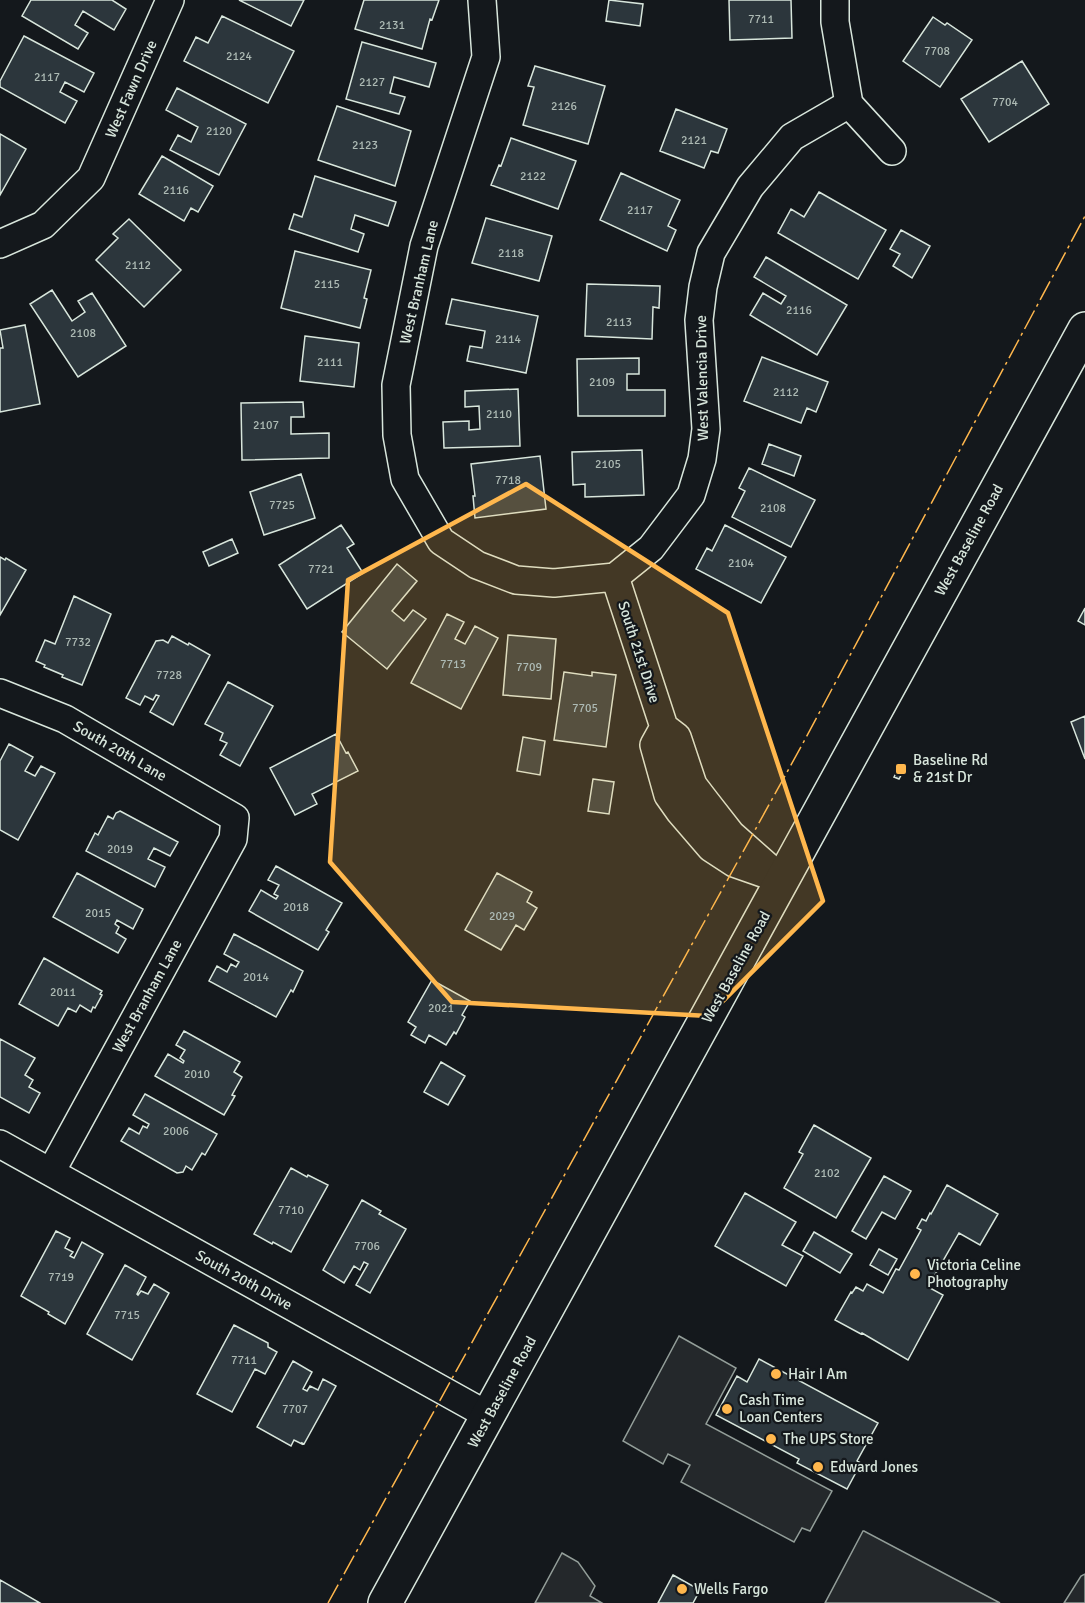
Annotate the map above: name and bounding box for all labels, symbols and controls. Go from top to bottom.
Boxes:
house number: 7711 [748,12,774,27]
house number: 2131 [379,18,405,33]
street label: West Fawn Drive [101,37,161,141]
house number: 7708 [924,44,950,59]
house number: 2124 [226,49,252,64]
house number: 2117 [34,70,60,85]
house number: 2127 [359,75,385,90]
house number: 7704 [992,95,1018,110]
house number: 2126 [551,99,577,114]
house number: 2120 [206,124,232,139]
house number: 2121 [681,133,707,148]
house number: 2123 [352,138,378,153]
house number: 2122 [520,169,546,184]
house number: 2116 [163,183,189,198]
house number: 2117 [627,203,653,218]
street label: West Branham Lane [396,218,442,346]
house number: 2118 [498,246,524,261]
house number: 2112 [125,258,151,273]
house number: 2115 [314,277,340,292]
house number: 2116 [786,303,812,318]
house number: 2113 [606,315,632,330]
street label: West Valencia Drive [692,315,712,441]
house number: 2108 [70,326,96,341]
house number: 2114 [495,332,521,347]
house number: 2111 [317,355,343,370]
house number: 2109 [589,375,615,390]
house number: 2112 [773,385,799,400]
house number: 2110 [486,407,512,422]
house number: 2107 [253,418,279,433]
house number: 2105 [595,457,621,472]
house number: 7718 [495,473,521,488]
street label: West Baseline Road [931,481,1007,599]
house number: 7725 [269,498,295,513]
house number: 2108 [760,501,786,516]
house number: 2104 [728,556,754,571]
house number: 7721 [308,562,334,577]
street label: South 21st Drive [614,599,664,705]
house number: 7732 [65,635,91,650]
house number: 7713 [440,657,466,672]
house number: 7709 [516,660,542,675]
house number: 7728 [156,668,182,683]
house number: 7705 [572,701,598,716]
street label: South 20th Lane [70,717,170,785]
place label: Baseline Rd & 21st Dr [913,751,988,786]
marker: Baseline Rd & 21st Dr [894,762,908,776]
house number: 2019 [107,842,133,857]
house number: 2018 [283,900,309,915]
house number: 2015 [85,906,111,921]
street label: West Baseline Road [698,908,774,1026]
house number: 2029 [489,909,515,924]
street label: West Branham Lane [108,936,186,1056]
house number: 2014 [243,970,269,985]
house number: 2011 [50,985,76,1000]
house number: 2021 [428,1001,454,1016]
house number: 2010 [184,1067,210,1082]
house number: 2006 [163,1124,189,1139]
house number: 2102 [814,1166,840,1181]
house number: 7710 [278,1203,304,1218]
house number: 7706 [354,1239,380,1254]
street label: South 20th Drive [193,1246,295,1314]
place label: Victoria Celine Photography [927,1256,1021,1291]
marker: Victoria Celine Photography [908,1267,922,1281]
house number: 7719 [48,1270,74,1285]
house number: 7715 [114,1308,140,1323]
street label: West Baseline Road [464,1333,540,1451]
house number: 7711 [231,1353,257,1368]
place label: Hair I Am [788,1365,848,1383]
marker: Hair I Am [769,1367,783,1381]
place label: Cash Time Loan Centers [739,1391,823,1426]
house number: 7707 [282,1402,308,1417]
marker: Cash Time Loan Centers [720,1402,734,1416]
place label: The UPS Store [783,1430,874,1448]
marker: The UPS Store [764,1432,778,1446]
place label: Edward Jones [830,1458,918,1476]
marker: Edward Jones [811,1460,825,1474]
place label: Wells Fargo [694,1580,768,1598]
marker: Wells Fargo [675,1582,689,1596]

